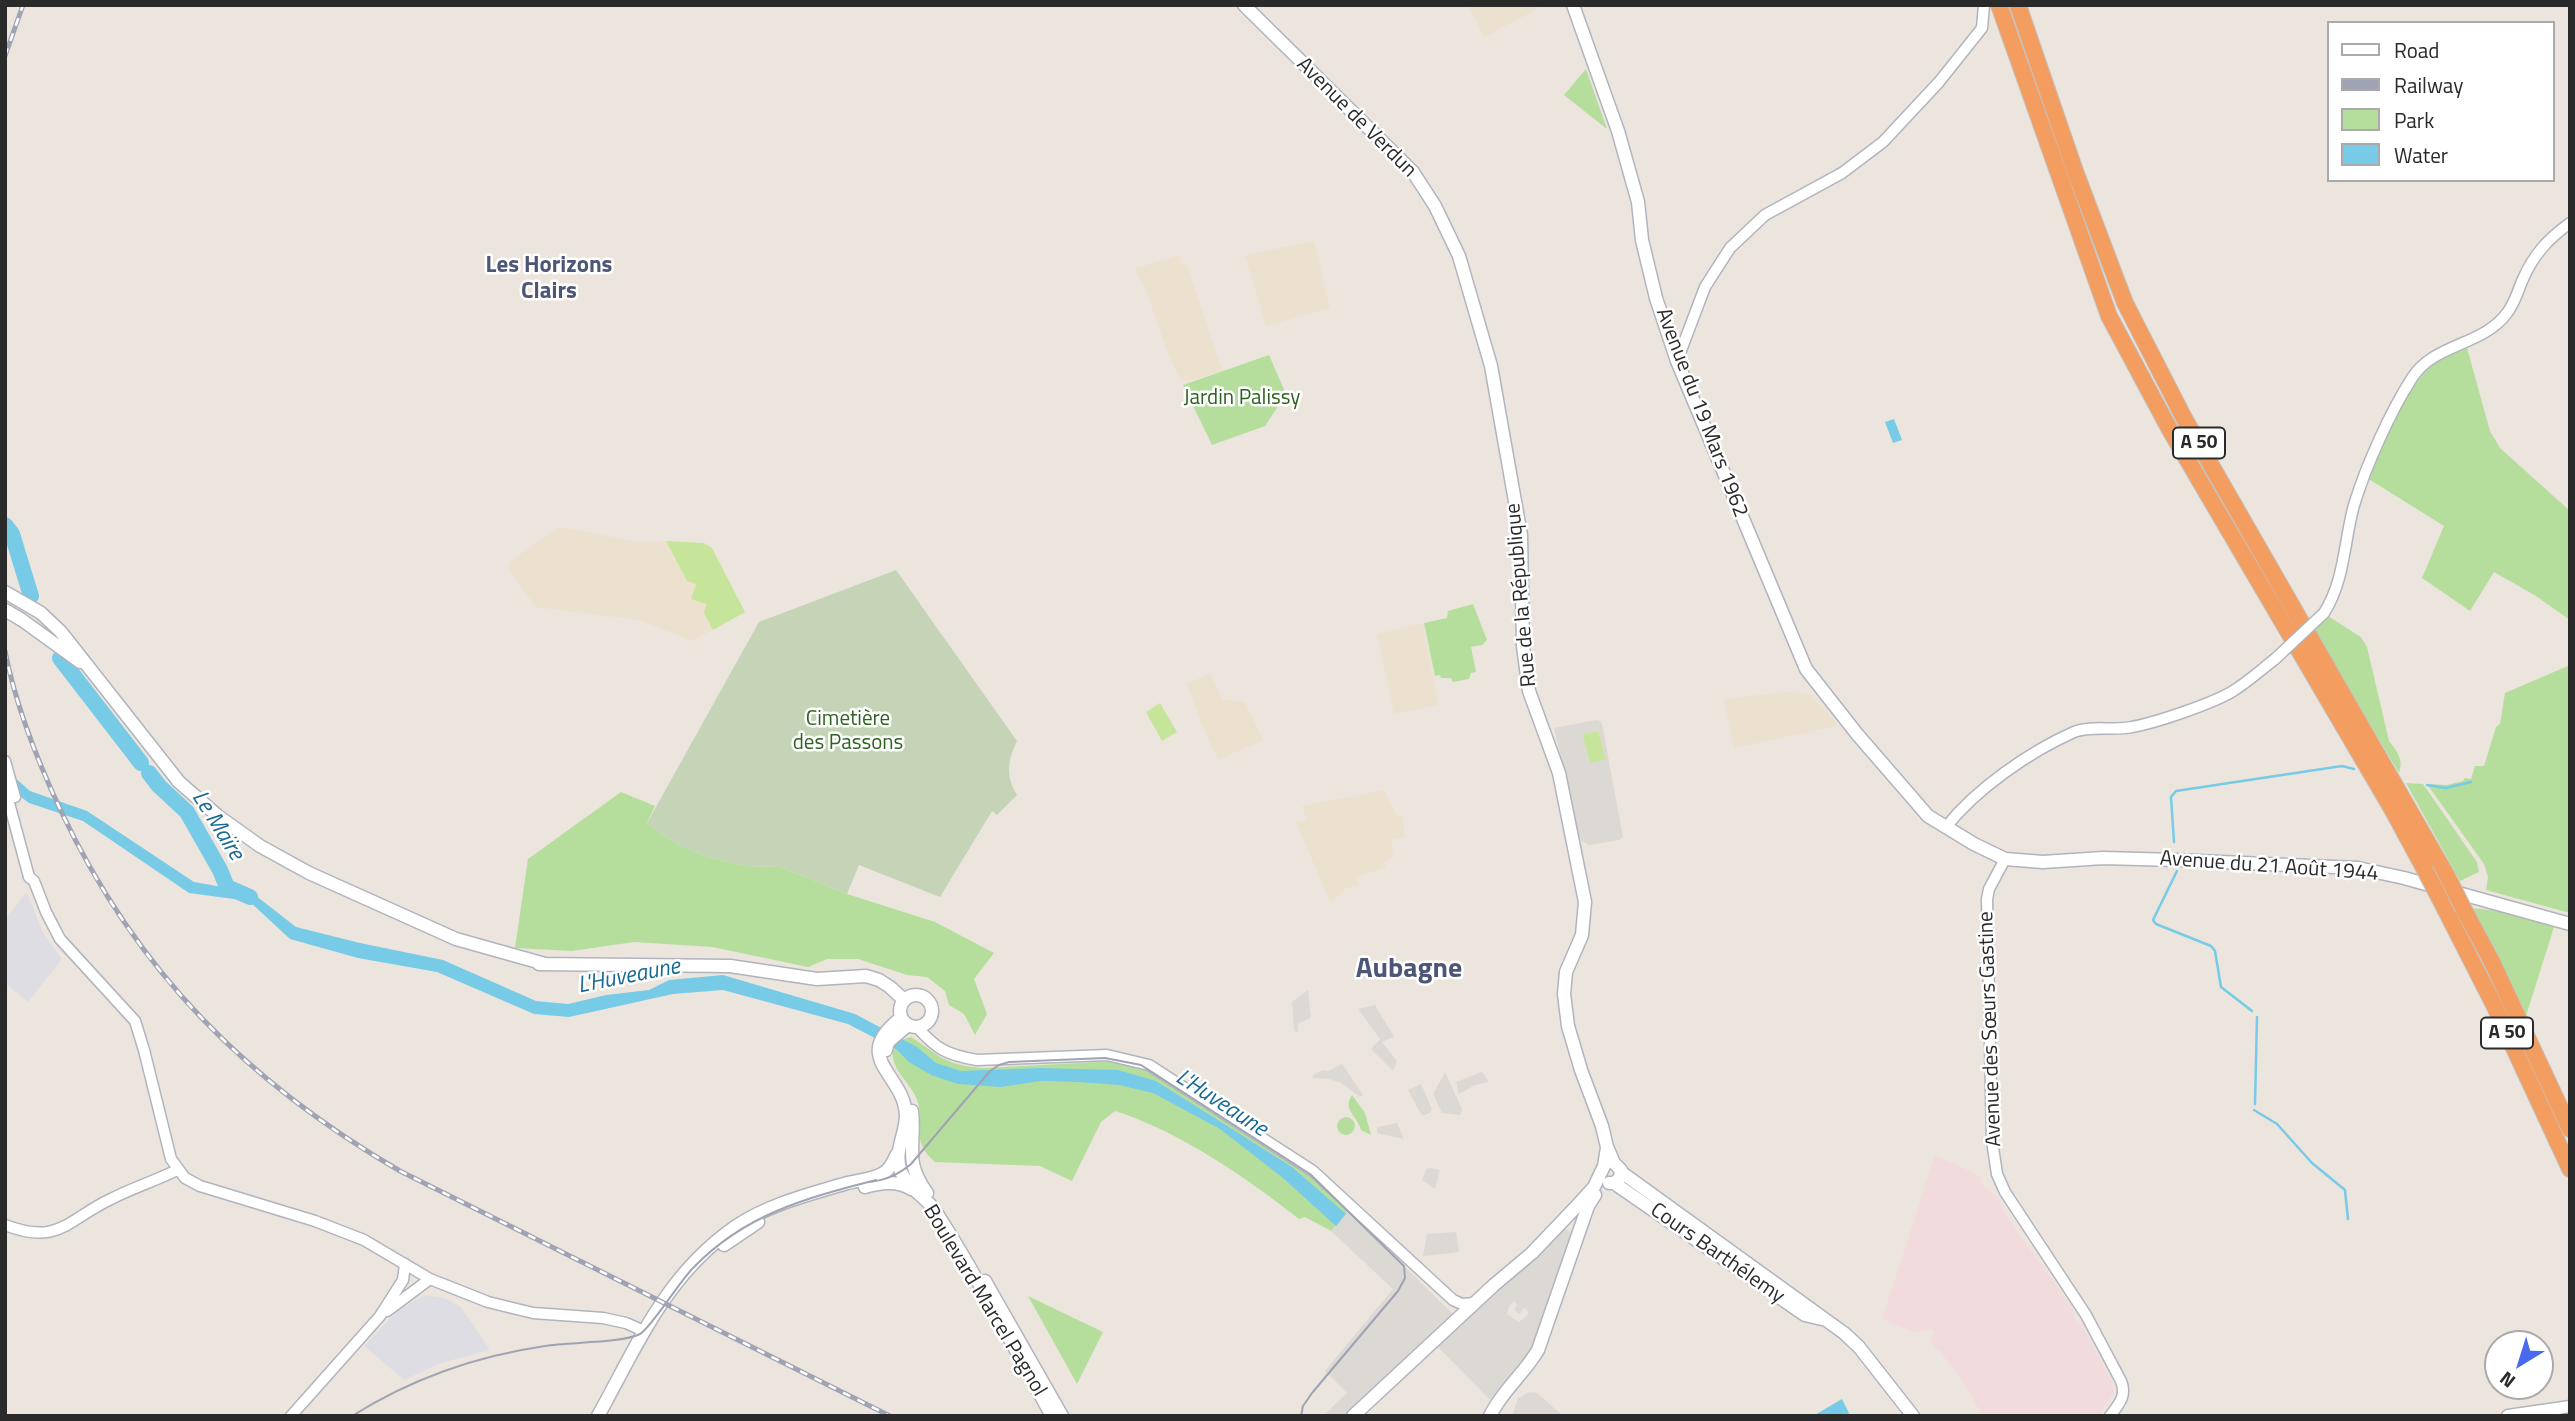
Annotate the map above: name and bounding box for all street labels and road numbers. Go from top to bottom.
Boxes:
street label: Avenue de Verdun [1291,53,1421,183]
street label: Avenue du 19 Mars 1962 [1649,305,1753,521]
road number: A 50 [2173,428,2225,458]
street label: Rue de la République [1501,502,1543,688]
street label: Avenue du 21 Août 1944 [2159,847,2379,887]
street label: Avenue des Sœurs Gastine [1974,911,2008,1147]
road number: A 50 [2481,1018,2533,1049]
street label: Cours Barthélemy [1645,1198,1789,1310]
street label: Boulevard Marcel Pagnol [917,1201,1051,1401]

